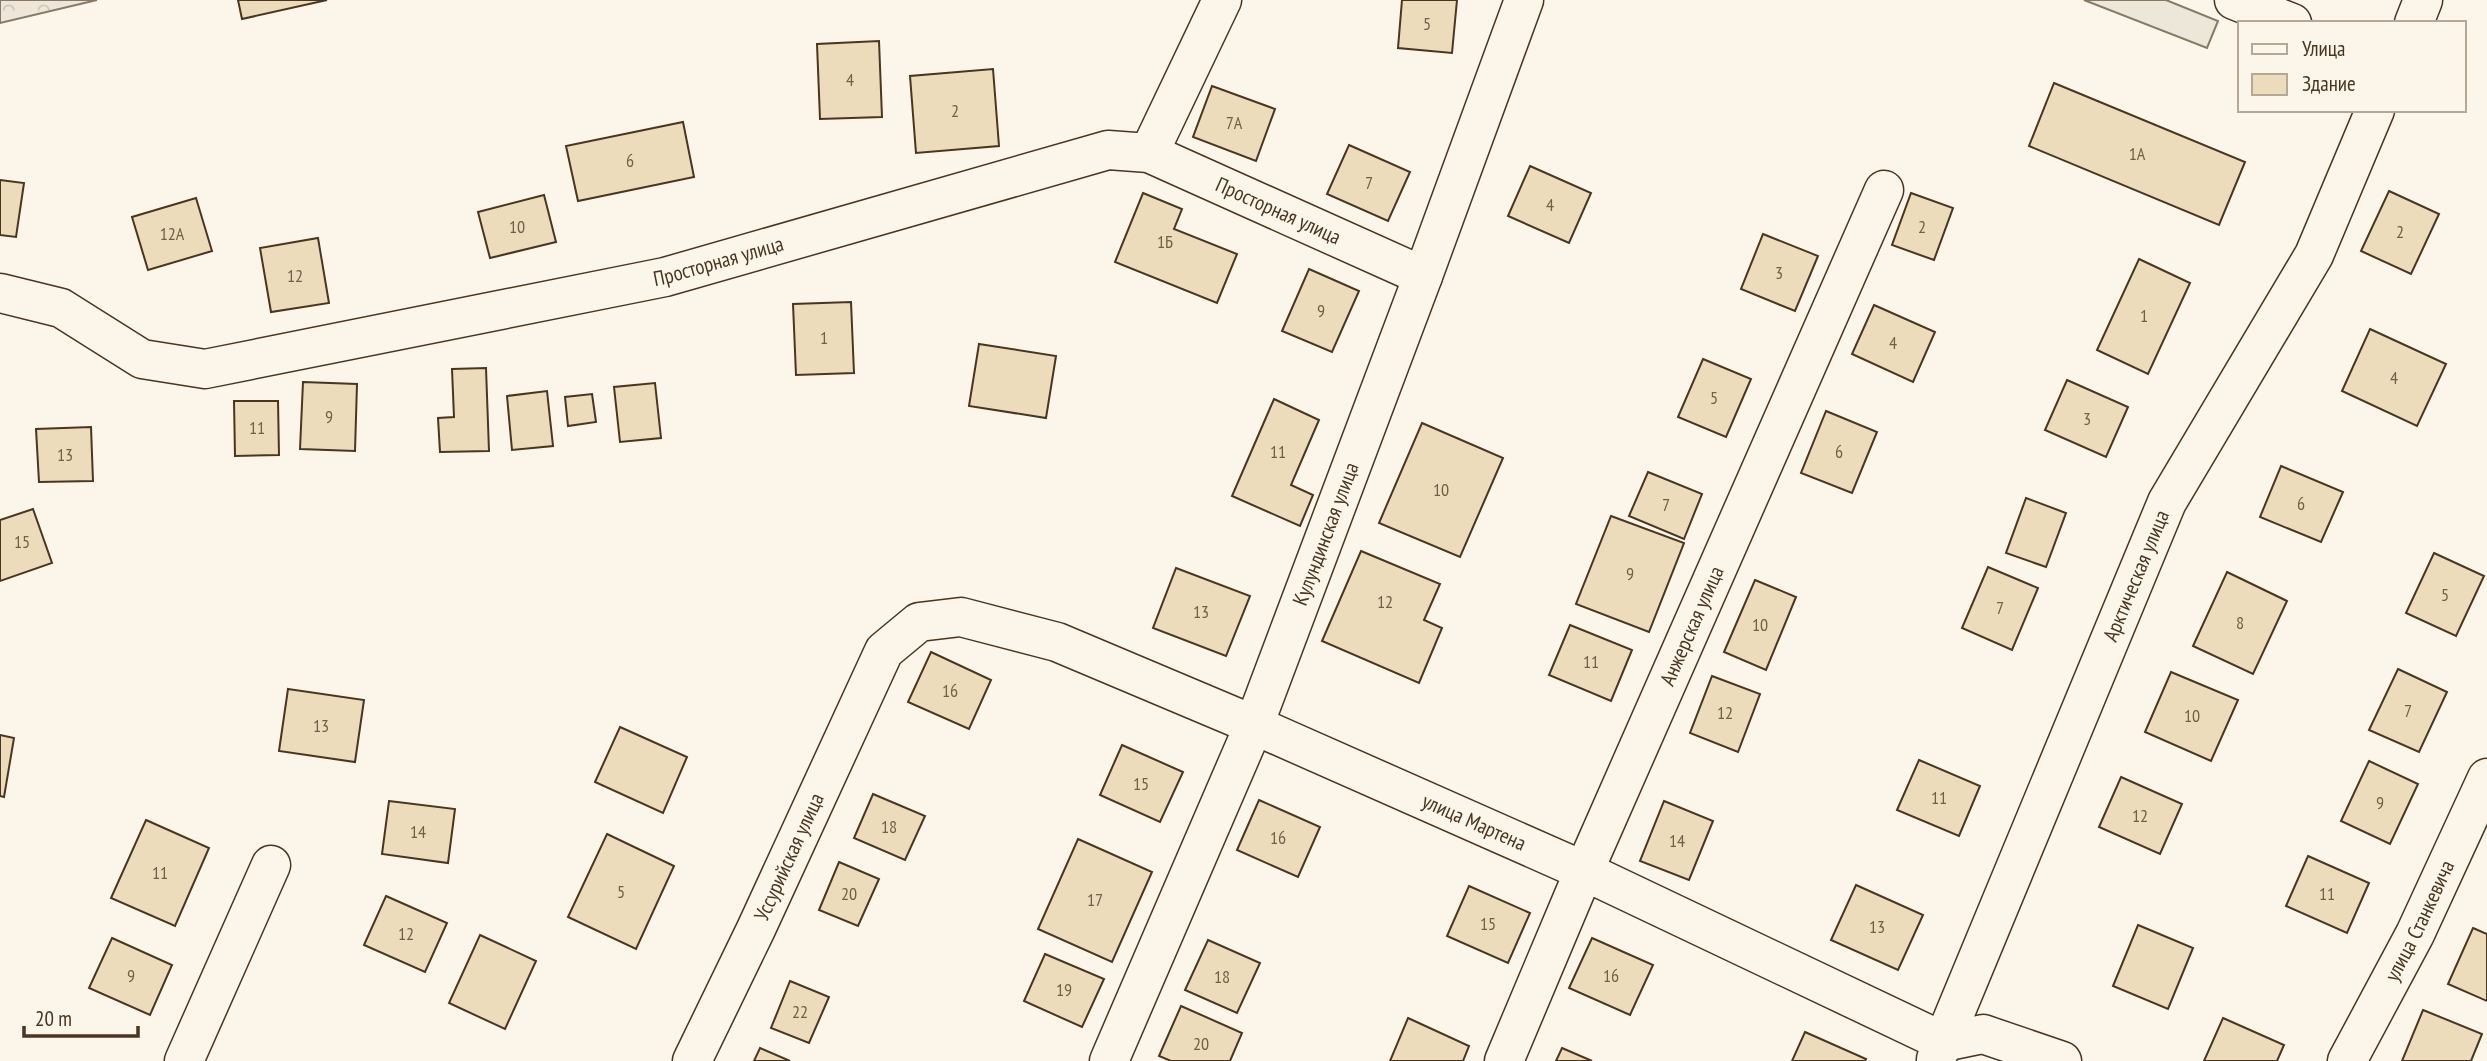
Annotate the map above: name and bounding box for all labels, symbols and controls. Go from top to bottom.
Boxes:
house number: 5 [1423,12,1431,35]
legend [2238,21,2466,112]
text: Улица [2302,35,2345,62]
house number: 4 [846,68,854,91]
text: Здание [2302,70,2356,97]
house number: 2 [951,99,959,122]
house number: 7А [1226,111,1243,134]
house number: 1А [2129,142,2146,165]
house number: 6 [626,149,634,172]
street label: Просторная улица [1212,171,1345,250]
house number: 7 [1365,171,1373,194]
house number: 4 [1546,193,1554,216]
house number: 10 [509,215,525,238]
house number: 2 [1918,215,1926,238]
house number: 2 [2396,220,2404,243]
house number: 12А [160,222,185,245]
street label: Просторная улица [651,230,787,292]
house number: 1Б [1157,230,1173,253]
house number: 3 [1775,261,1783,284]
house number: 12 [287,264,303,287]
house number: 9 [1317,299,1325,322]
house number: 1 [2140,304,2148,327]
house number: 1 [820,326,828,349]
house number: 4 [1889,331,1897,354]
house number: 4 [2390,366,2398,389]
house number: 5 [1710,386,1718,409]
house number: 9 [325,405,333,428]
house number: 3 [2083,407,2091,430]
house number: 11 [249,416,265,439]
house number: 11 [1270,440,1286,463]
house number: 6 [1835,440,1843,463]
house number: 13 [57,443,73,466]
street label: Кулундинская улица [1286,459,1365,609]
house number: 10 [1433,478,1449,501]
house number: 6 [2297,492,2305,515]
house number: 7 [1662,493,1670,516]
street label: Арктическая улица [2097,506,2175,645]
house number: 15 [14,530,30,553]
house number: 9 [1626,562,1634,585]
street label: Анжерская улица [1653,562,1730,690]
house number: 5 [2441,583,2449,606]
house number: 12 [1377,590,1393,613]
house number: 7 [1996,596,2004,619]
house number: 13 [1193,600,1209,623]
house number: 8 [2236,611,2244,634]
house number: 10 [1752,613,1768,636]
house number: 11 [1583,650,1599,673]
house number: 16 [942,679,958,702]
house number: 7 [2404,699,2412,722]
house number: 12 [1717,701,1733,724]
house number: 10 [2184,704,2200,727]
house number: 13 [313,714,329,737]
house number: 15 [1133,772,1149,795]
house number: 11 [1931,786,1947,809]
street label: улица Мартена [1418,787,1530,857]
street label: Уссурийская улица [748,789,830,925]
house number: 9 [2376,791,2384,814]
house number: 12 [2132,804,2148,827]
house number: 18 [881,815,897,838]
house number: 14 [410,820,426,843]
house number: 16 [1270,826,1286,849]
house number: 14 [1669,829,1685,852]
street label: улица Станкевича [2378,856,2460,986]
house number: 11 [152,861,168,884]
house number: 5 [617,880,625,903]
house number: 20 [841,882,857,905]
house number: 11 [2319,882,2335,905]
house number: 17 [1087,888,1103,911]
house number: 15 [1480,912,1496,935]
house number: 13 [1869,915,1885,938]
house number: 12 [398,922,414,945]
house number: 9 [127,964,135,987]
house number: 16 [1603,964,1619,987]
house number: 18 [1214,965,1230,988]
house number: 19 [1056,978,1072,1001]
scale bar [24,995,138,1038]
house number: 22 [792,1000,808,1023]
text: 20 m [35,1005,72,1032]
house number: 20 [1193,1032,1209,1055]

